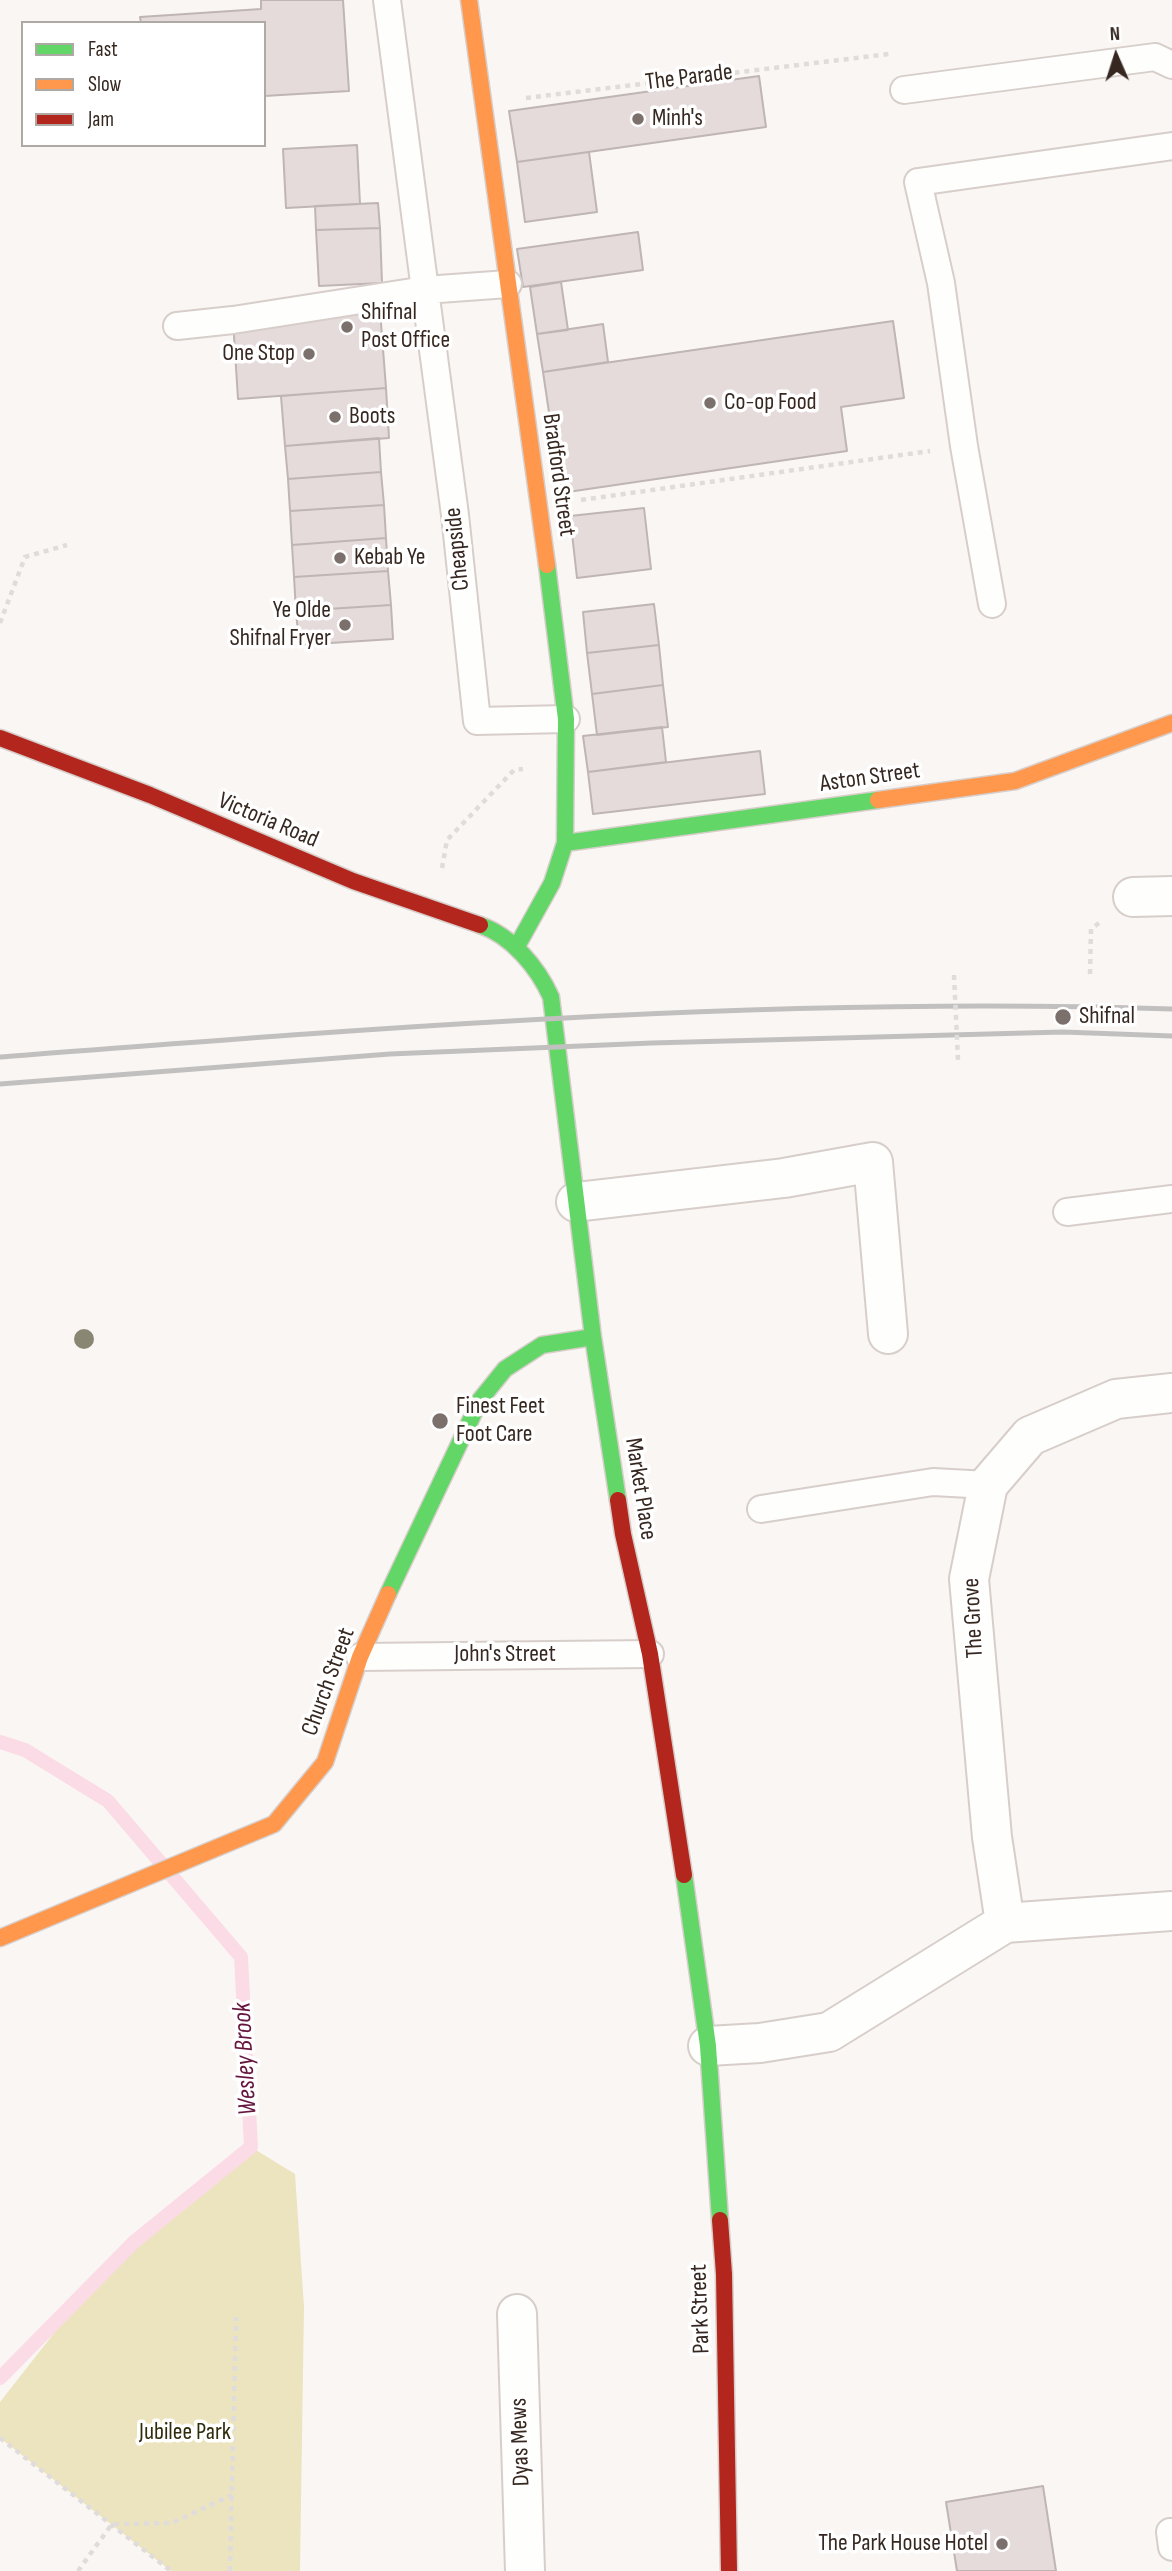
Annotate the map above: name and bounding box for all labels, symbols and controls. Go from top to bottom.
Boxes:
legend [21,21,266,147]
north arrow [1081,21,1151,91]
text: N [1109,23,1121,46]
text: Fast [88,37,118,62]
street label: The Parade [644,58,734,98]
text: Slow [88,72,121,97]
place label: Minh's [652,105,703,133]
text: Jam [88,107,114,132]
marker: Minh's [630,111,646,127]
place label: Shifnal Post Office [361,299,450,355]
marker: Shifnal Post Office [339,319,355,335]
place label: One Stop [222,340,295,368]
marker: One Stop [301,346,317,362]
place label: Co-op Food [724,389,817,417]
marker: Co-op Food [702,395,718,411]
place label: Boots [349,403,395,431]
marker: Boots [327,409,343,425]
street label: Bradford Street [535,412,581,538]
street label: Cheapside [439,506,477,592]
place label: Kebab Ye [354,544,425,572]
marker: Kebab Ye [332,550,348,566]
place label: Ye Olde Shifnal Fryer [230,597,331,653]
marker: Ye Olde Shifnal Fryer [337,617,353,633]
street label: Aston Street [818,757,922,799]
street label: Victoria Road [213,787,323,855]
place label: Shifnal [1079,1003,1135,1031]
marker: Shifnal [1053,1007,1073,1027]
place label: Finest Feet Foot Care [456,1393,545,1449]
marker: Finest Feet Foot Care [430,1411,450,1431]
street label: Market Place [618,1436,662,1542]
street label: The Grove [958,1577,990,1659]
street label: Church Street [296,1624,362,1740]
street label: John's Street [454,1641,556,1669]
water label: Wesley Brook [227,2002,265,2116]
street label: Park Street [685,2264,717,2354]
street label: Dyas Mews [505,2397,537,2487]
park label: Jubilee Park [139,2419,231,2447]
place label: The Park House Hotel [818,2530,988,2558]
marker: The Park House Hotel [994,2536,1010,2552]

